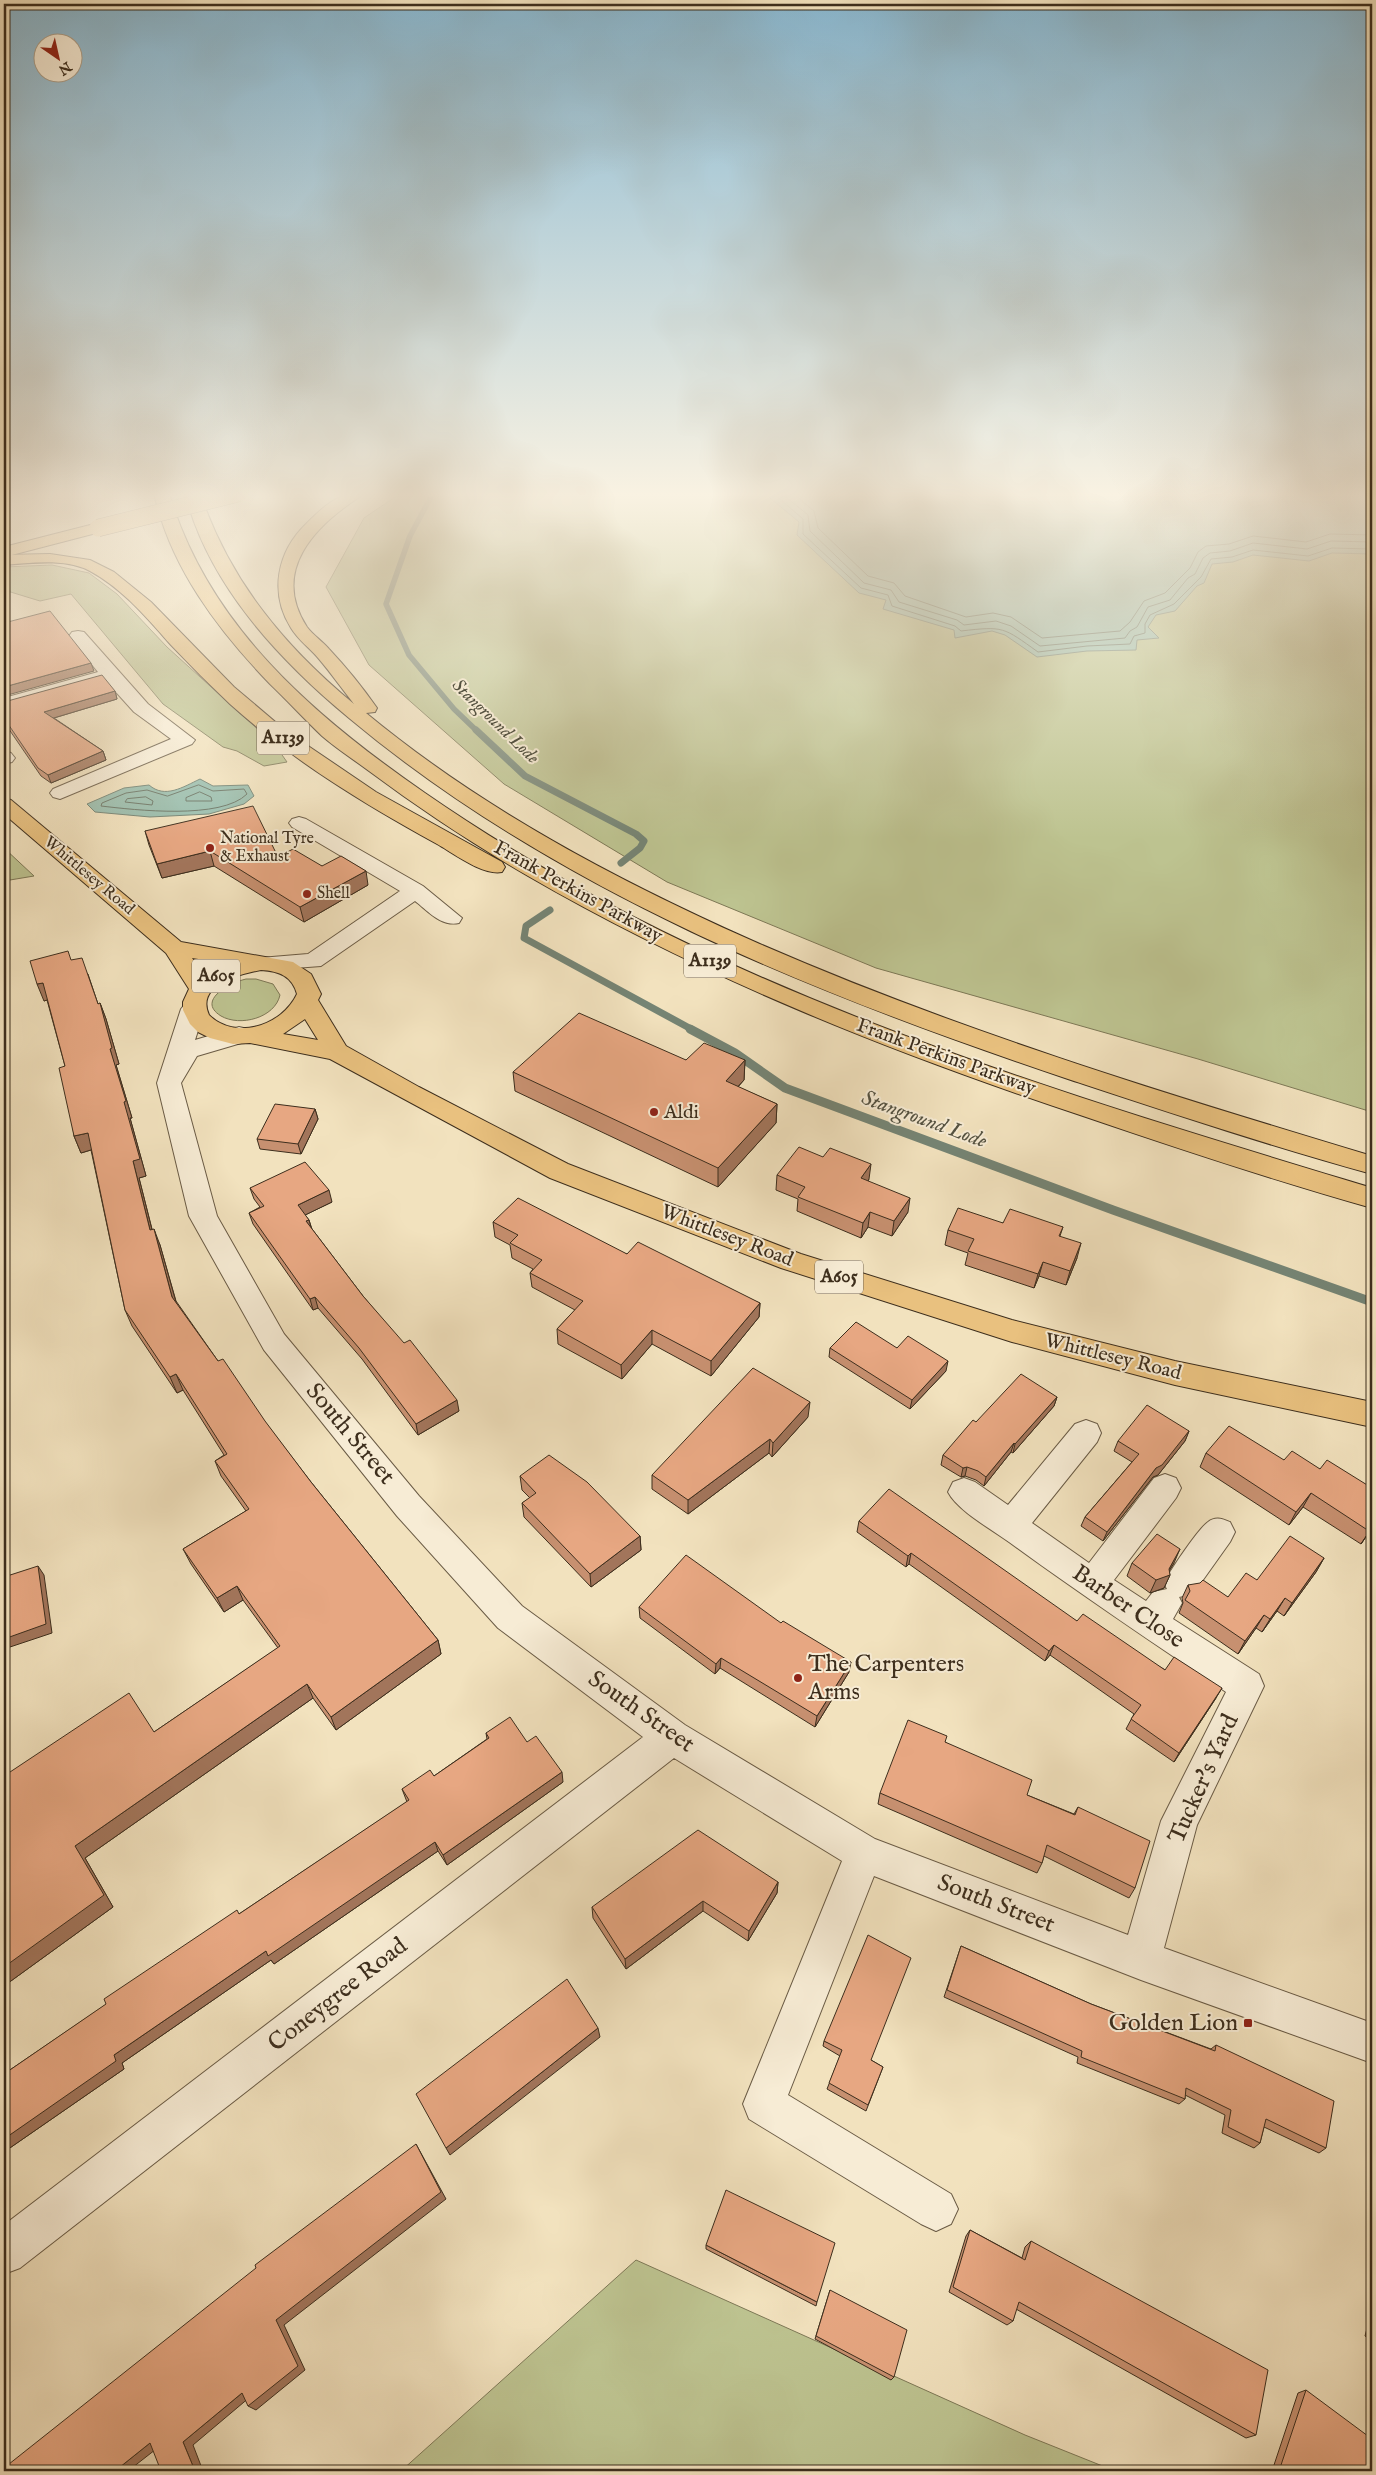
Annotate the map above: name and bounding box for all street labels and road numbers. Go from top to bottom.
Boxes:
road number: A1139 [257,721,309,754]
street label: Whittlesey Road [40,832,139,920]
street label: Frank Perkins Parkway [489,835,667,949]
road number: A1139 [684,944,736,978]
road number: A605 [192,959,240,992]
street label: Frank Perkins Parkway [853,1013,1039,1101]
street label: Whittlesey Road [657,1199,797,1273]
road number: A605 [815,1260,863,1294]
street label: Whittlesey Road [1042,1328,1184,1386]
street label: South Street [298,1377,402,1491]
street label: Barber Close [1066,1558,1190,1656]
street label: South Street [582,1664,700,1760]
street label: Tucker's Yard [1162,1709,1246,1849]
street label: South Street [933,1867,1059,1941]
street label: Coneygree Road [262,1931,414,2059]

